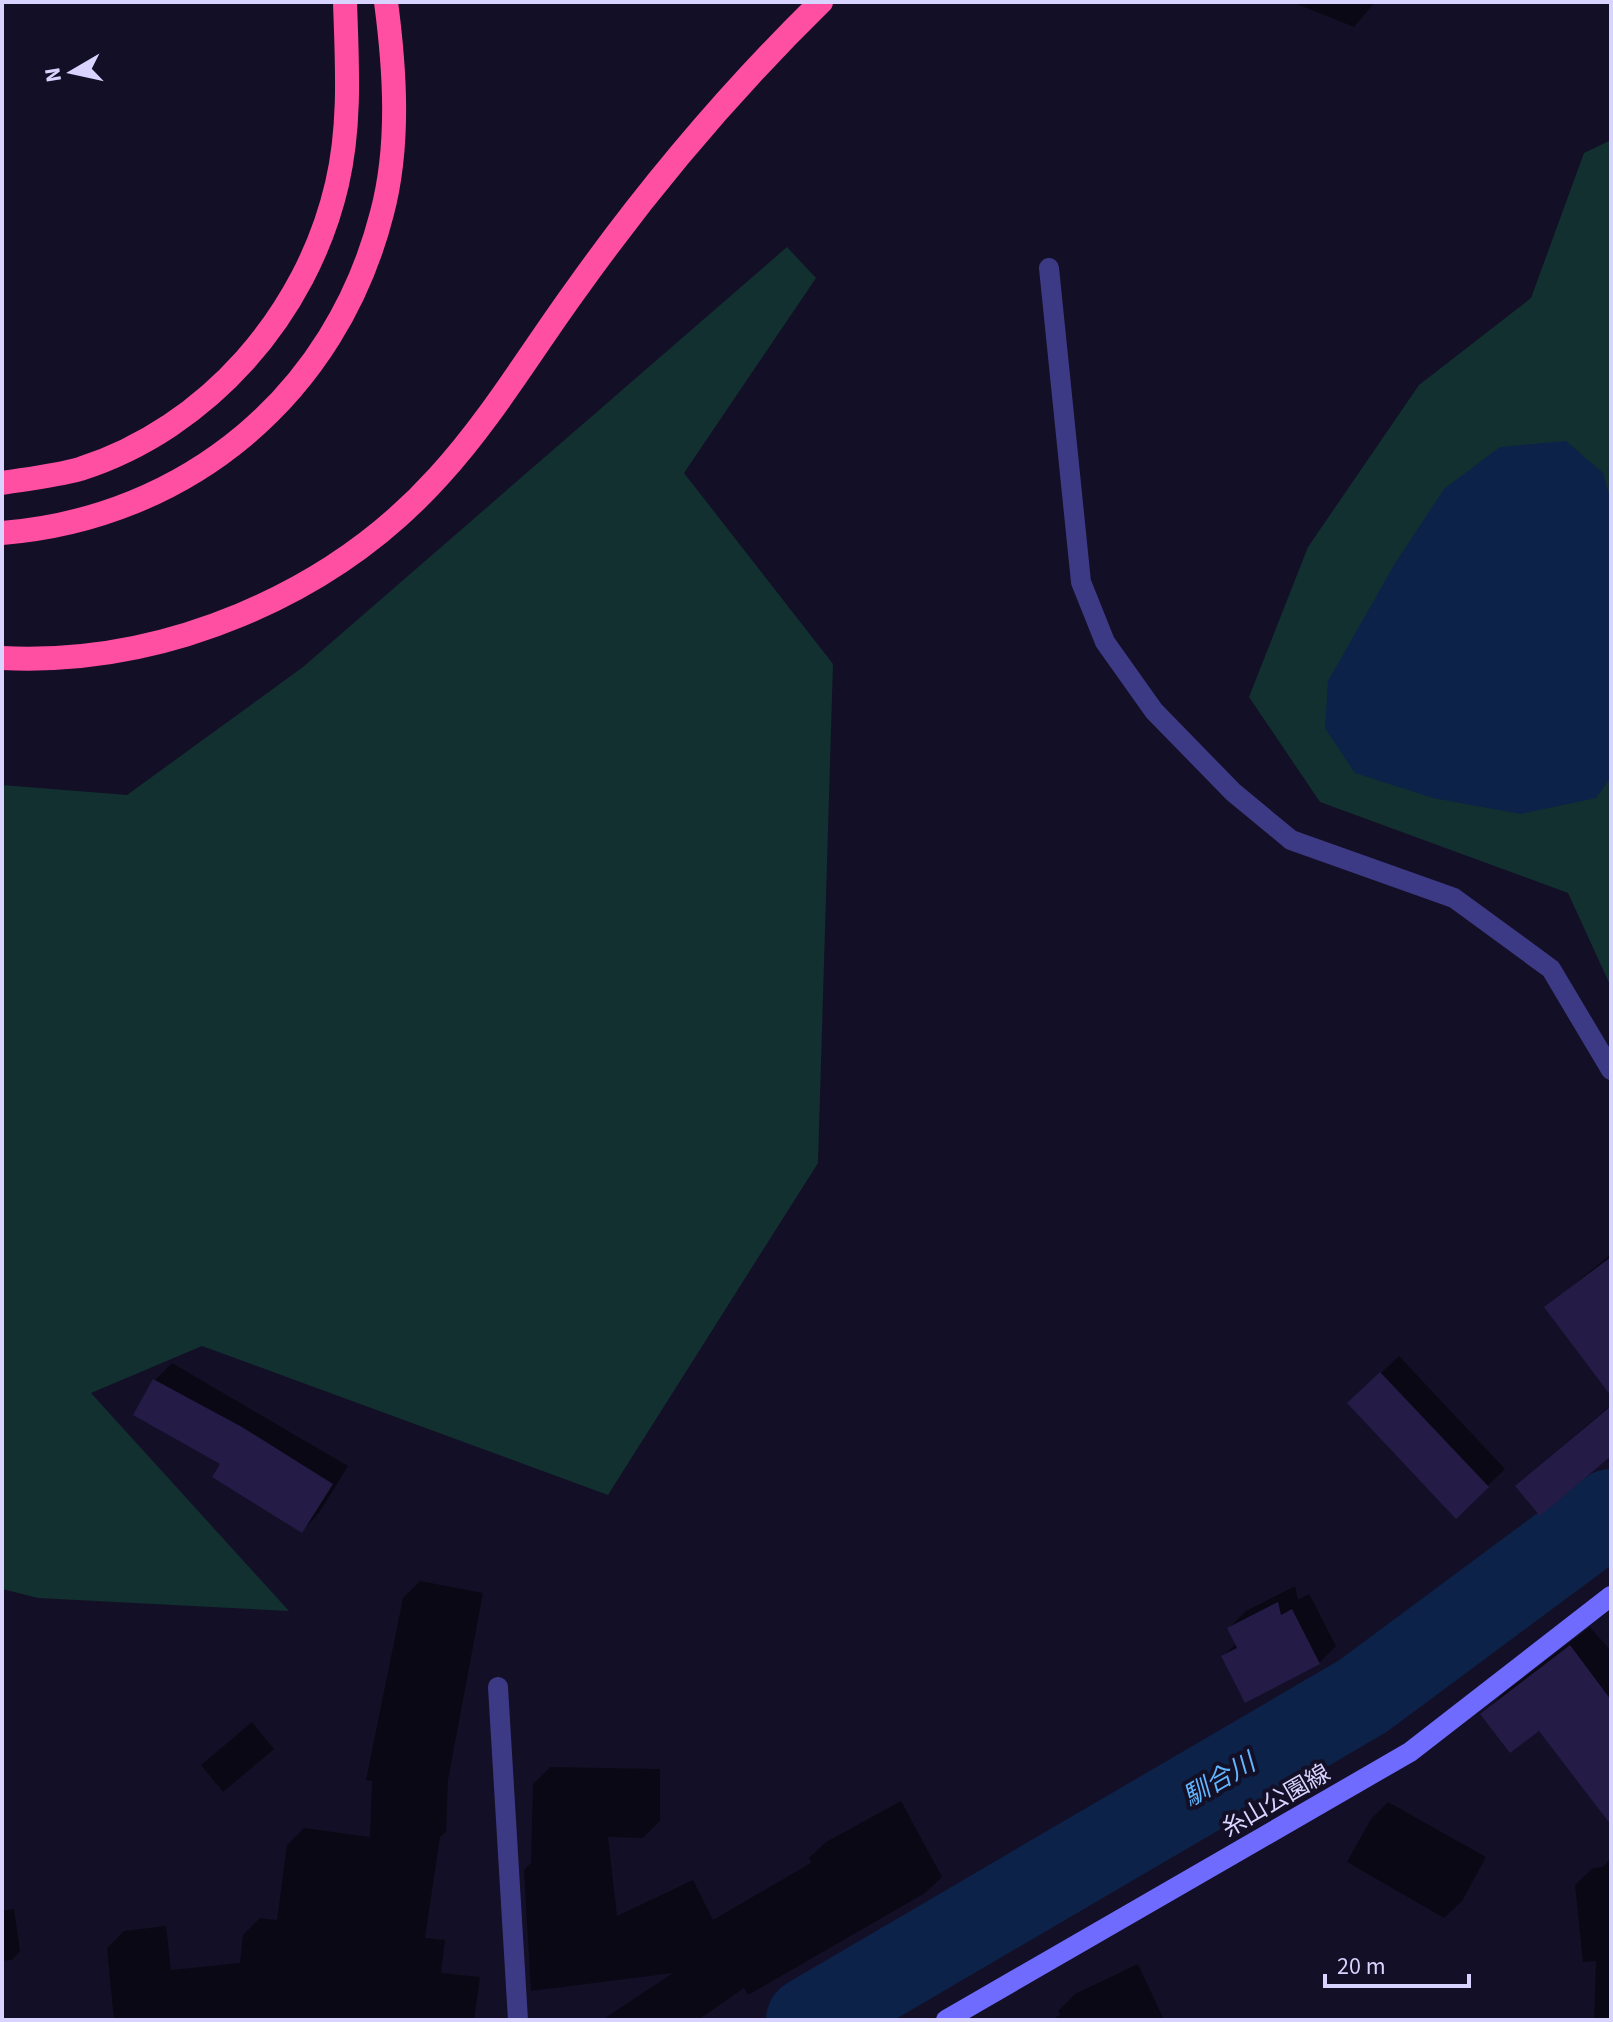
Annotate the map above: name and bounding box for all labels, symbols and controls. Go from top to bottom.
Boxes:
north arrow [32,32,112,112]
text: N [36,65,70,85]
water label: 馴合川 [1176,1743,1265,1816]
street label: 糸山公園線 [1215,1756,1337,1846]
scale bar [1325,1938,1469,1988]
text: 20 m [1337,1949,1386,1984]

